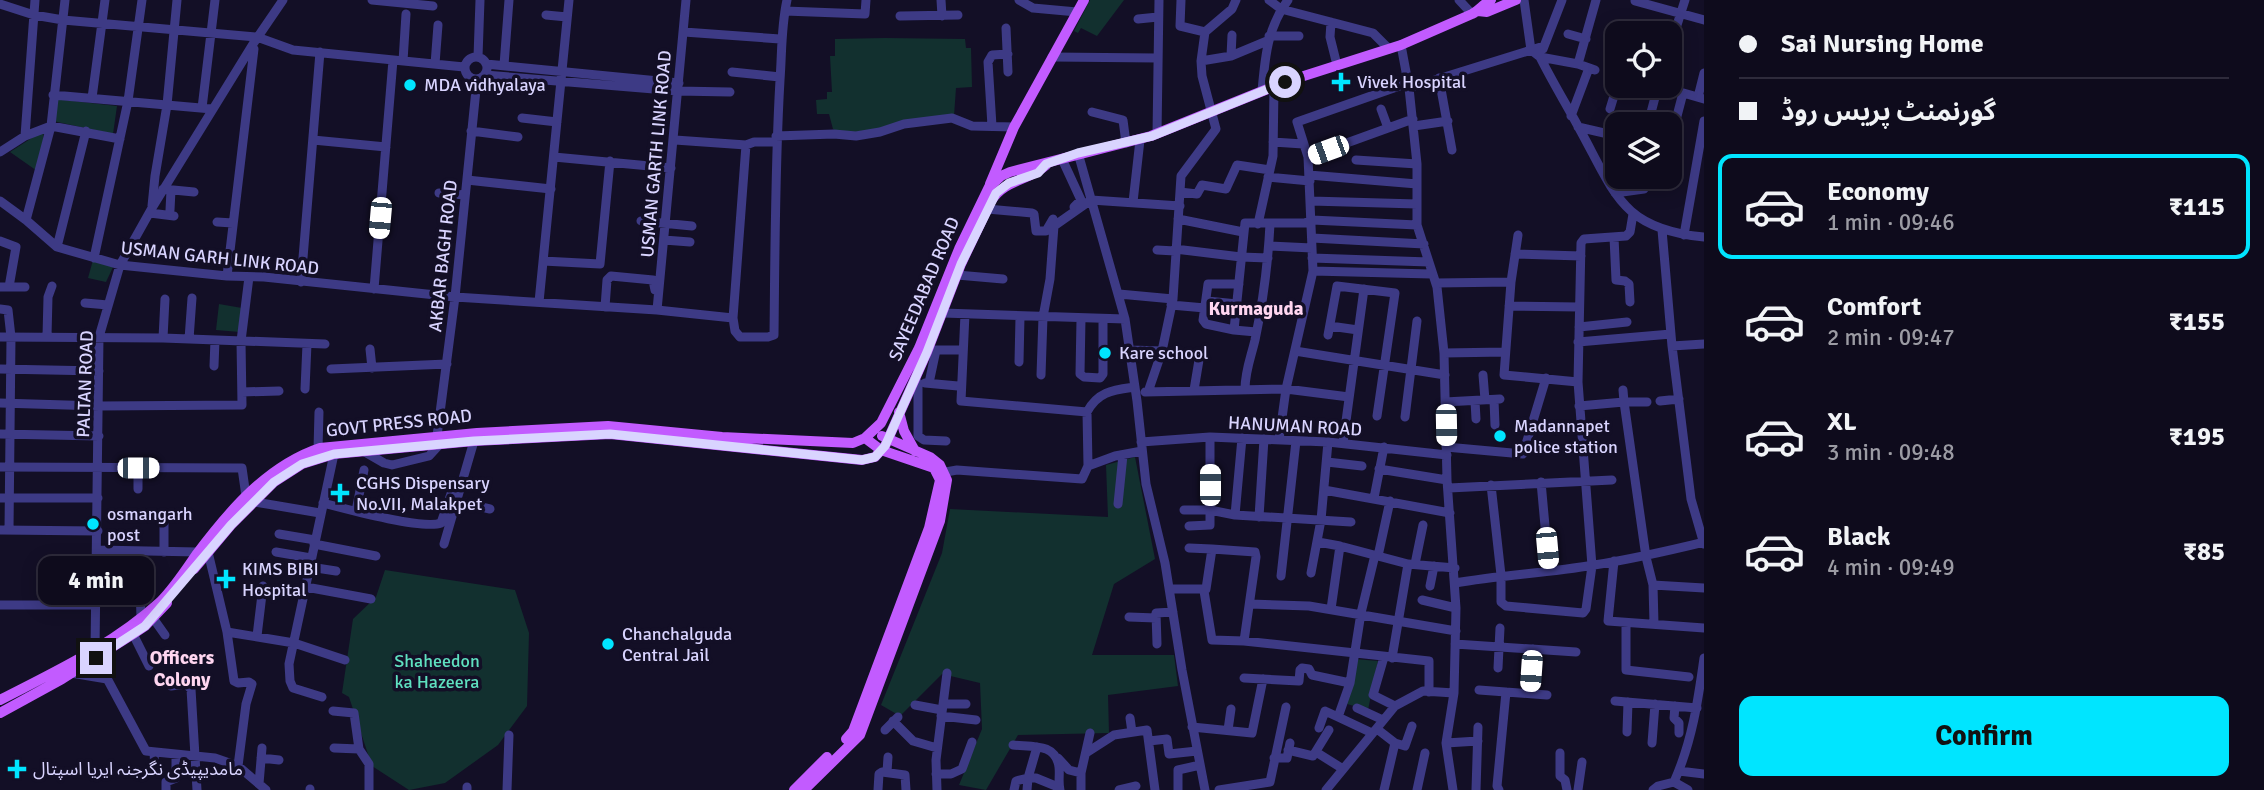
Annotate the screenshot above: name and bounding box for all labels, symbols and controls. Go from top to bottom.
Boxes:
map controls [1605,21,1682,189]
button: locate [1605,21,1682,98]
text: Sai Nursing Home [1781,28,1984,60]
street label: USMAN GARTH LINK ROAD [636,49,676,259]
route start [1269,66,1301,98]
place label: Vivek Hospital [1357,71,1466,93]
marker: Vivek Hospital [1331,72,1351,92]
place label: MDA vidhyalaya [424,74,546,96]
marker: MDA vidhyalaya [402,77,418,93]
text: گورنمنٹ پریس روڈ [1781,96,1996,128]
button: layers [1605,112,1682,189]
car [1305,133,1352,167]
icon: car [1743,175,1806,238]
text: Economy [1827,176,1929,208]
street label: AKBAR BAGH ROAD [424,179,462,333]
text: ₹115 [2169,191,2225,223]
car [368,196,393,240]
text: 1 min · 09:46 [1827,208,1955,237]
street label: SAYEEDABAD ROAD [884,214,964,364]
street label: USMAN GARH LINK ROAD [120,237,320,279]
icon: car [1743,290,1806,353]
text: Comfort [1827,291,1921,323]
district label: Kurmaguda [1208,297,1304,321]
text: ₹155 [2169,306,2225,338]
text: 2 min · 09:47 [1827,323,1955,352]
street label: PALTAN ROAD [72,330,98,438]
place label: Kare school [1119,342,1208,364]
marker: Kare school [1097,345,1113,361]
street label: GOVT PRESS ROAD [325,404,473,442]
car [1436,404,1457,446]
icon: car [1743,405,1806,468]
text: XL [1827,406,1857,438]
street label: HANUMAN ROAD [1228,412,1362,440]
place label: Madannapet police station [1514,415,1618,458]
text: ₹195 [2169,421,2225,453]
marker: Madannapet police station [1492,428,1508,444]
text: 3 min · 09:48 [1827,438,1955,467]
car [118,458,160,479]
car [1200,464,1221,506]
place label: CGHS Dispensary No.VII, Malakpet [356,472,490,515]
marker: CGHS Dispensary No.VII, Malakpet [330,483,350,503]
place label: osmangarh post [107,503,193,546]
marker: osmangarh post [85,516,101,532]
icon: car [1743,520,1806,583]
text: Black [1827,521,1890,553]
car [1535,526,1560,570]
text: ₹85 [2183,536,2225,568]
text: 4 min · 09:49 [1827,553,1955,582]
callout: 4 min [38,556,154,606]
place label: KIMS BIBI Hospital [242,558,319,601]
text: 4 min [68,566,124,595]
marker: KIMS BIBI Hospital [216,569,236,589]
place label: Chanchalguda Central Jail [622,623,732,666]
marker: Chanchalguda Central Jail [600,636,616,652]
route end [80,642,112,674]
district label: Officers Colony [150,646,214,692]
car [1520,649,1543,693]
park label: Shaheedon ka Hazeera [394,650,480,693]
button: Confirm [1739,696,2229,776]
place label: مامدیپیڈی نگرجنہ ایریا اسپتال [33,758,243,780]
marker: مامدیپیڈی نگرجنہ ایریا اسپتال [7,759,27,779]

